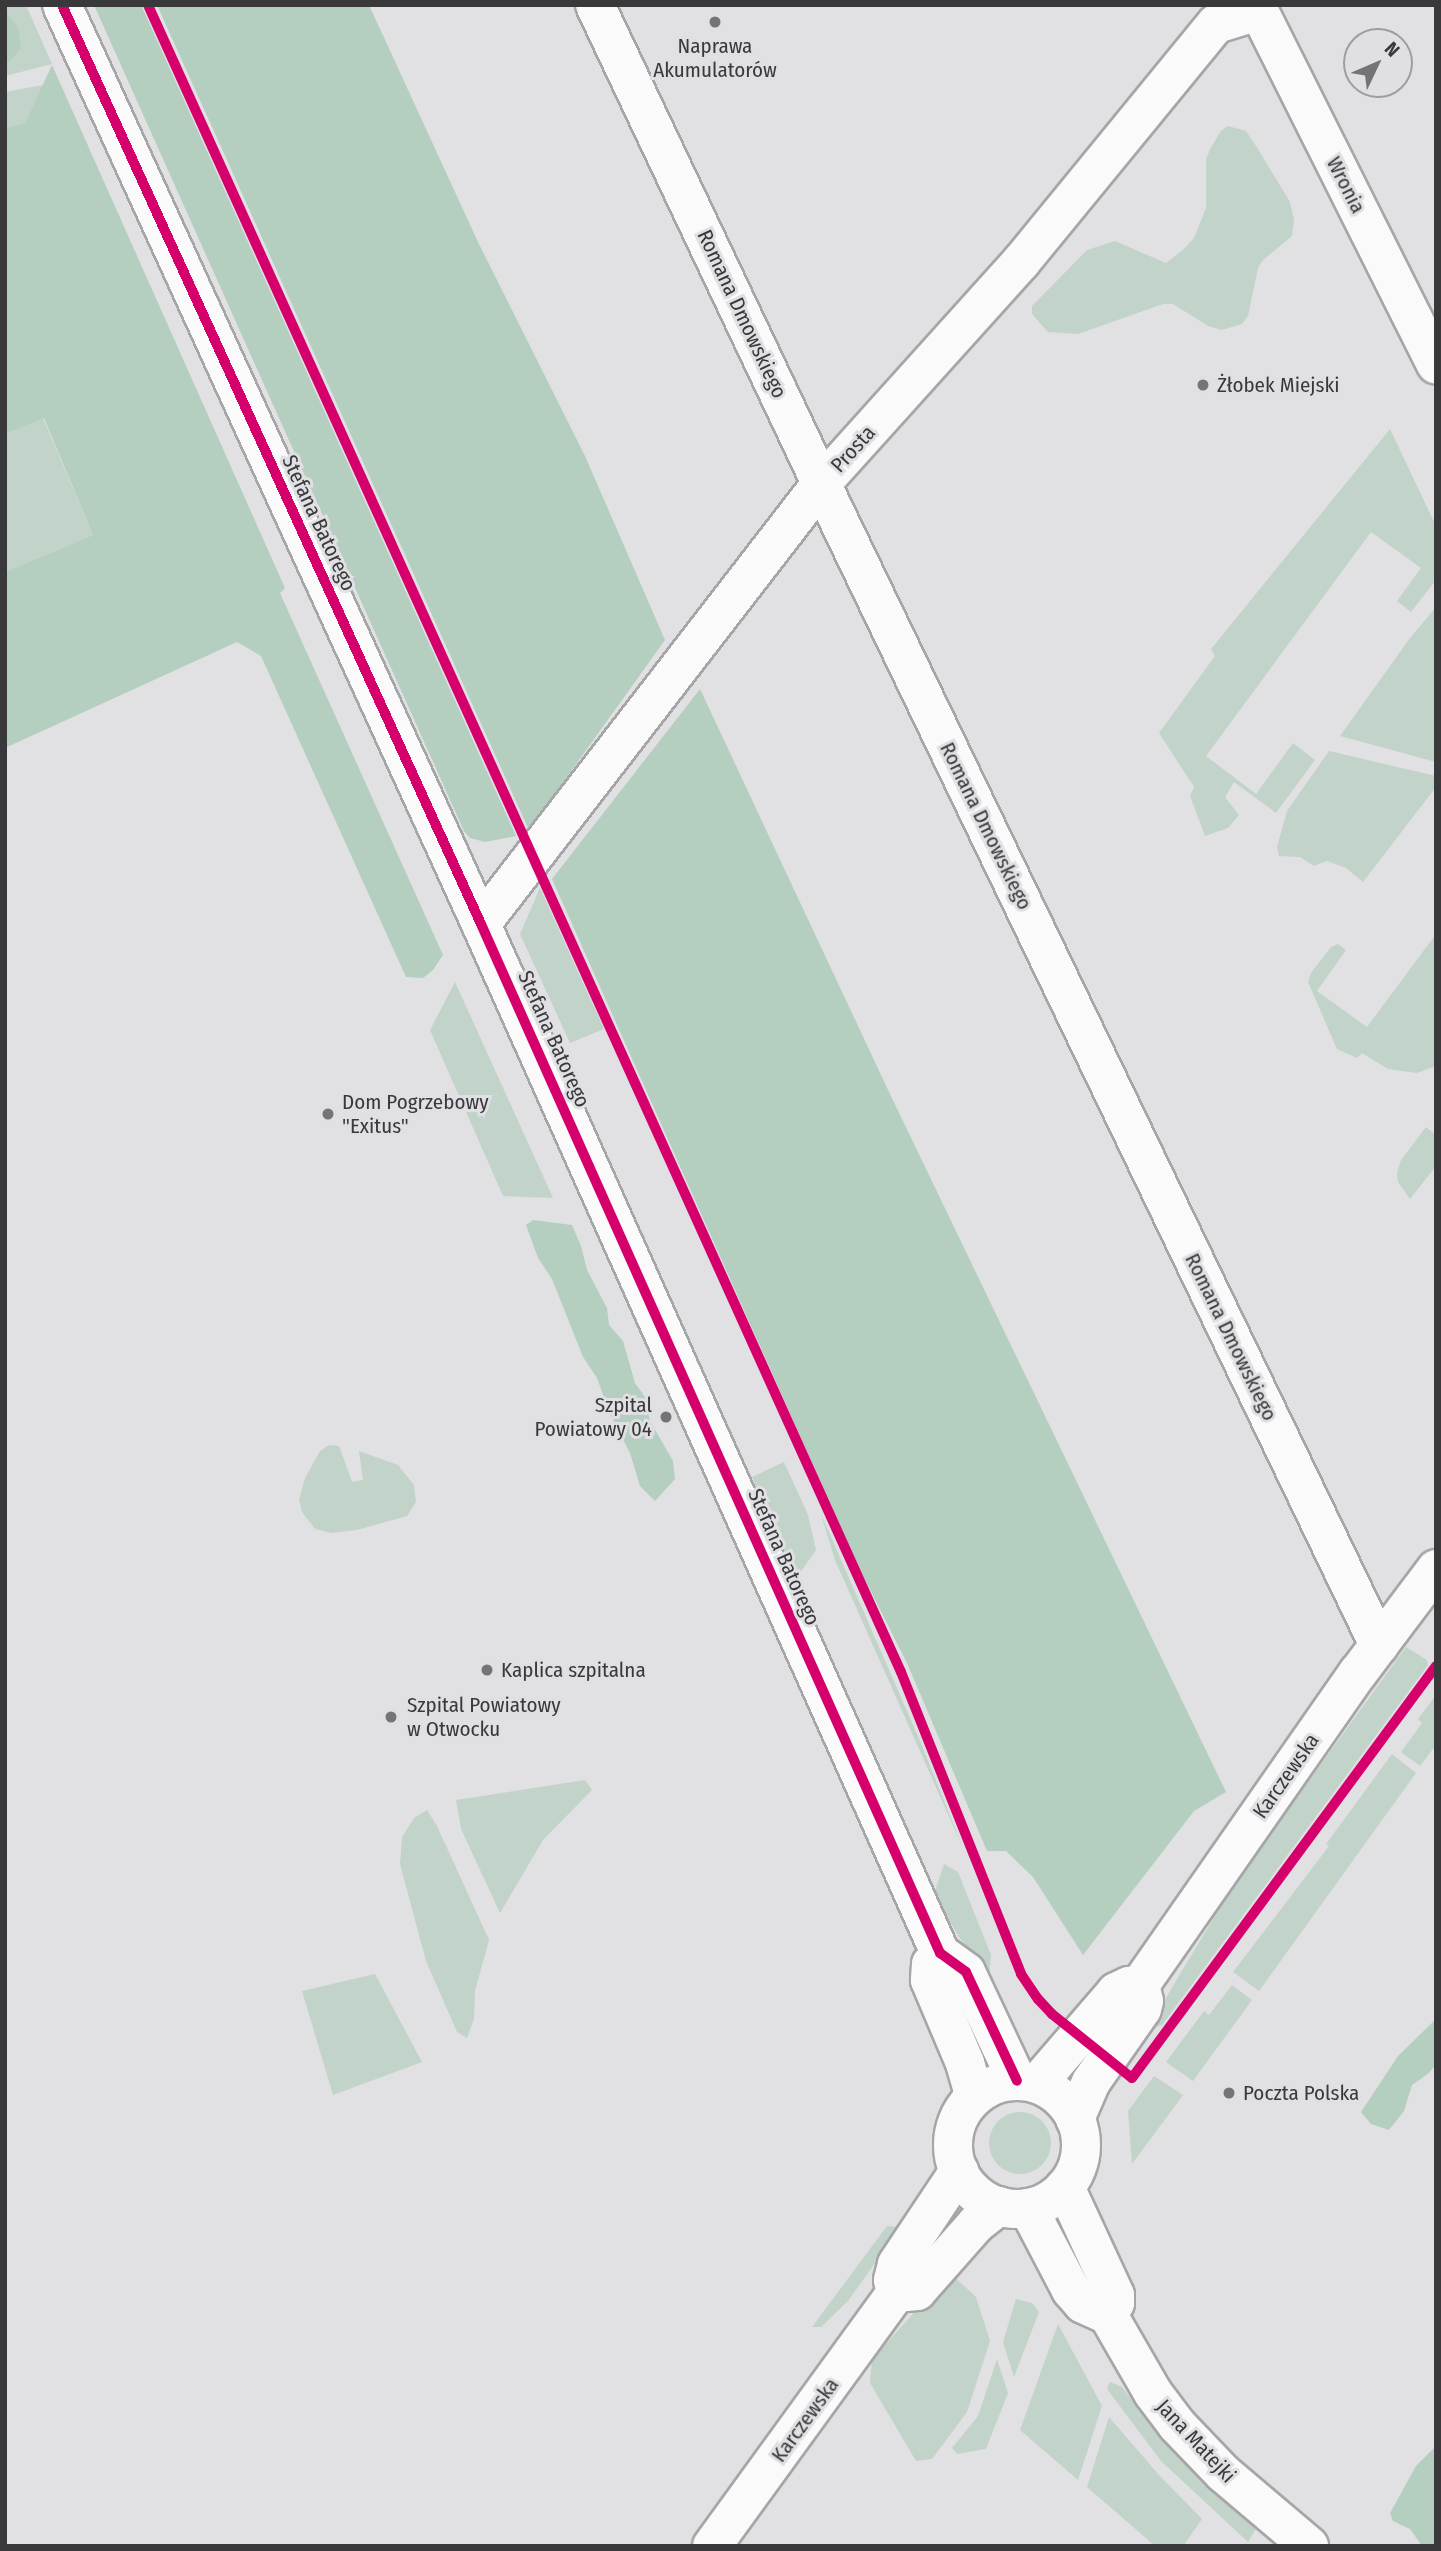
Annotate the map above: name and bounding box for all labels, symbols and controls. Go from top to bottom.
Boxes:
marker: Naprawa Akumulatorów [707,14,723,30]
north arrow [1343,28,1413,98]
place label: Naprawa Akumulatorów [653,33,777,83]
text: N [1380,37,1404,62]
street label: Wronia [1321,153,1371,217]
street label: Romana Dmowskiego [692,226,792,402]
place label: Żłobek Miejski [1217,372,1340,398]
marker: Żłobek Miejski [1195,377,1211,393]
street label: Prosta [825,420,881,478]
street label: Stefana Batorego [277,451,361,595]
street label: Romana Dmowskiego [935,738,1037,914]
street label: Stefana Batorego [513,967,595,1111]
place label: Dom Pogrzebowy "Exitus" [342,1089,489,1139]
marker: Dom Pogrzebowy "Exitus" [320,1106,336,1122]
street label: Romana Dmowskiego [1180,1249,1282,1425]
place label: Szpital Powiatowy 04 [535,1392,652,1442]
marker: Szpital Powiatowy 04 [658,1409,674,1425]
street label: Stefana Batorego [743,1485,825,1629]
place label: Kaplica szpitalna [501,1657,646,1683]
marker: Kaplica szpitalna [479,1662,495,1678]
place label: Szpital Powiatowy w Otwocku [407,1692,561,1742]
marker: Szpital Powiatowy w Otwocku [381,1707,401,1727]
street label: Karczewska [1248,1729,1324,1823]
place label: Poczta Polska [1243,2080,1359,2106]
marker: Poczta Polska [1221,2085,1237,2101]
street label: Karczewska [766,2373,844,2467]
street label: Jana Matejki [1151,2394,1241,2488]

